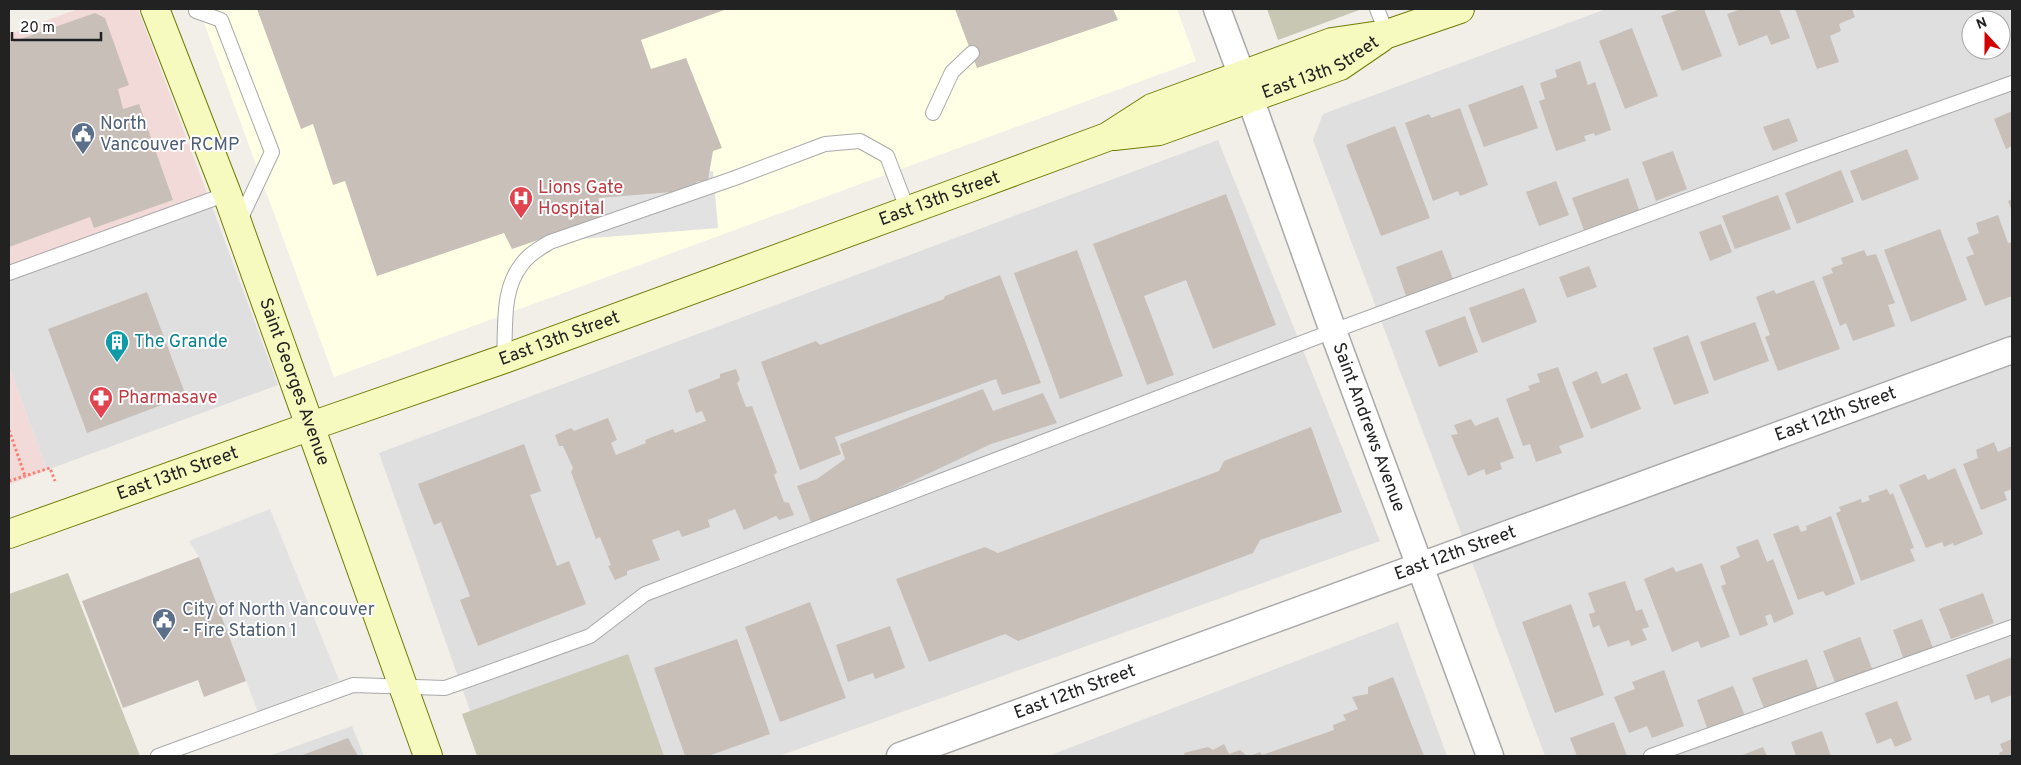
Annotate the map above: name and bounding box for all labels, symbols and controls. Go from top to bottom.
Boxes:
scale bar [12,10,101,42]
north arrow [1961,10,2011,60]
text: N [1974,15,1990,34]
text: 20 m [20,19,55,38]
street label: East 13th Street [1259,31,1384,105]
place label: North Vancouver RCMP [100,113,239,157]
public building icon: North Vancouver RCMP [70,121,96,155]
street label: East 13th Street [876,166,1003,232]
place label: Lions Gate Hospital [538,177,623,221]
hospital icon: Lions Gate Hospital [508,185,534,219]
street label: Saint Georges Avenue [254,295,335,469]
street label: East 13th Street [496,306,623,371]
building icon: The Grande [104,329,130,363]
place label: The Grande [134,331,228,354]
street label: Saint Andrews Avenue [1327,339,1410,515]
street label: East 12th Street [1772,382,1899,447]
pharmacy icon: Pharmasave [88,385,114,419]
place label: Pharmasave [118,387,218,410]
street label: East 13th Street [114,441,241,506]
street label: East 12th Street [1391,521,1519,586]
place label: City of North Vancouver - Fire Station 1 [182,599,375,643]
public building icon: City of North Vancouver - Fire Station 1 [151,607,177,641]
street label: East 12th Street [1011,660,1139,725]

